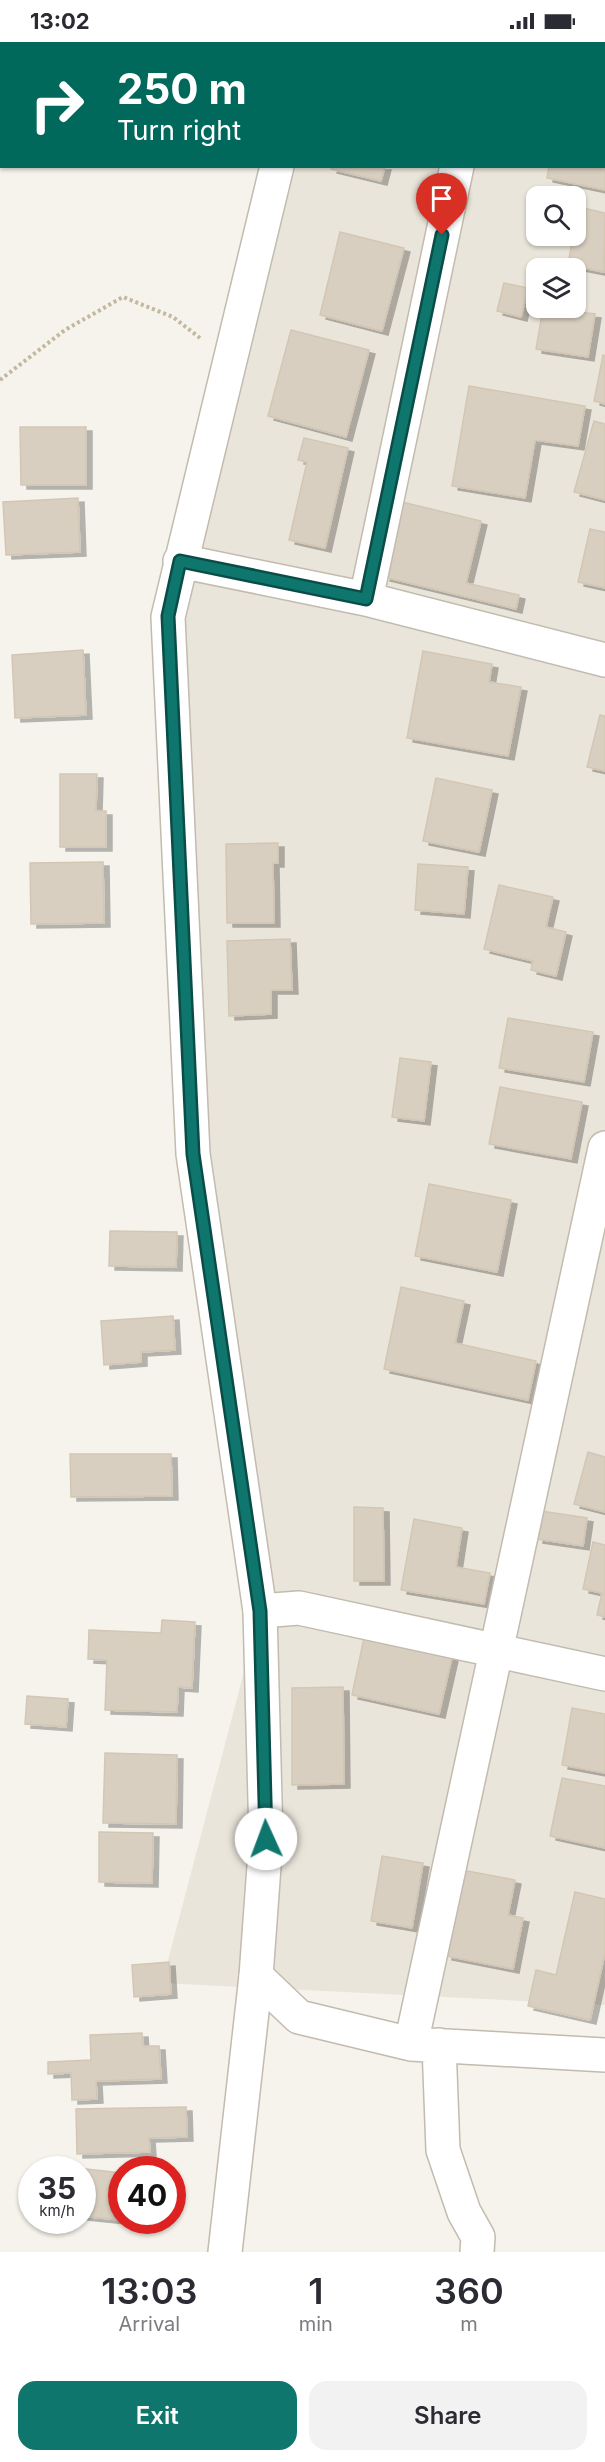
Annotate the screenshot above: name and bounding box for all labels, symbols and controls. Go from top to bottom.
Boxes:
text: 13:02 [30,8,90,34]
text: 250 m [117,63,247,114]
icon: right [18,66,96,144]
text: Turn right [117,114,241,147]
pin [416,173,467,235]
icon: arrive [425,182,458,215]
map controls [526,186,586,318]
button: search [526,186,586,246]
button: layers [526,258,586,318]
position arrow [234,1807,298,1871]
speed limit sign: 40 [108,2156,186,2234]
text: 35 [38,2170,76,2206]
text: km/h [39,2201,75,2220]
text: 13:03 [101,2269,197,2313]
text: 1 [308,2269,323,2313]
text: 360 [434,2269,504,2313]
text: Arrival [119,2312,180,2336]
text: min [299,2312,333,2336]
text: m [460,2312,478,2336]
button: Exit [18,2381,297,2450]
button: Share [309,2381,587,2450]

